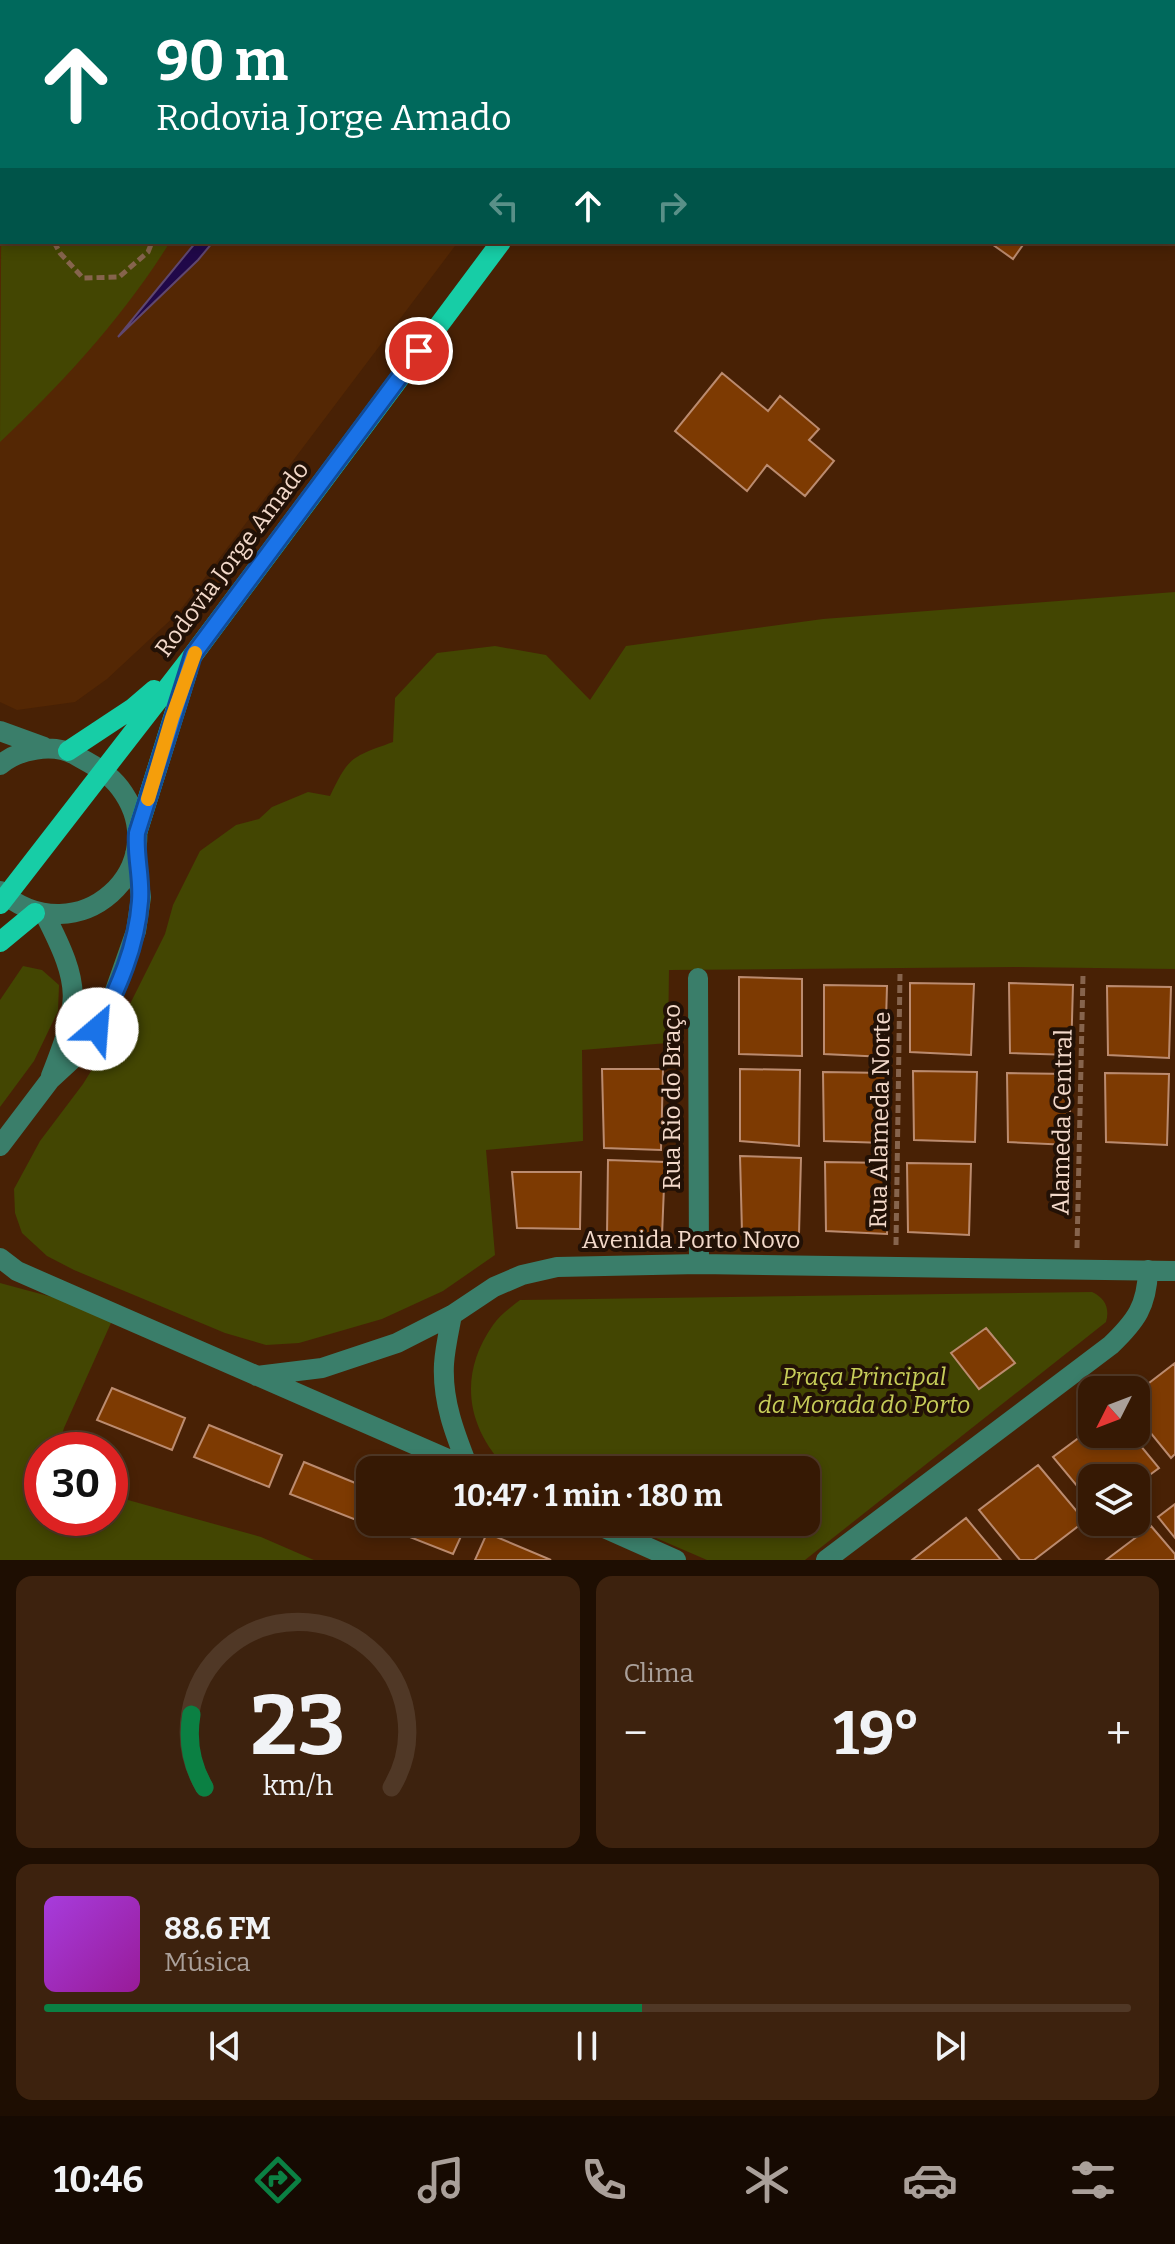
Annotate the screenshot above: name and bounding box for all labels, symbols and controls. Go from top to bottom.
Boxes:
text: 90 m [156,28,288,95]
icon: ahead [24,32,128,136]
text: Rodovia Jorge Amado [156,96,512,140]
icon: left [482,184,526,228]
icon: ahead [566,184,610,228]
icon: right [650,184,694,228]
pin [385,317,453,385]
icon: arrive [397,329,441,373]
street label: Rodovia Jorge Amado [149,456,315,662]
position arrow [55,987,139,1071]
street label: Rua Rio do Braço [658,1004,686,1190]
street label: Rua Alameda Norte [864,1011,896,1229]
street label: Alameda Central [1046,1029,1078,1215]
street label: Avenida Porto Novo [582,1226,800,1254]
park label: Praça Principal da Morada do Porto [758,1363,970,1419]
north arrow [1078,1376,1150,1448]
map controls [1078,1376,1150,1536]
speed limit sign: 30 [24,1432,128,1536]
button: layers [1078,1464,1150,1536]
text: 10:47 · 1 min · 180 m [454,1478,722,1514]
text: Clima [624,1658,694,1689]
text: 23 [250,1676,345,1776]
text: 19° [833,1698,920,1770]
text: − [624,1707,648,1760]
text: + [1106,1707,1131,1760]
text: km/h [262,1768,333,1803]
text: 88.6 FM [164,1911,271,1947]
text: Música [164,1947,251,1978]
icon: previous [203,2024,247,2068]
icon: pause [565,2024,609,2068]
icon: next [928,2024,972,2068]
icon: directions [250,2152,306,2208]
icon: music [413,2152,469,2208]
icon: phone [576,2152,632,2208]
icon: climate [739,2152,795,2208]
icon: car [902,2152,958,2208]
icon: filters [1065,2152,1121,2208]
text: 10:46 [53,2158,144,2202]

